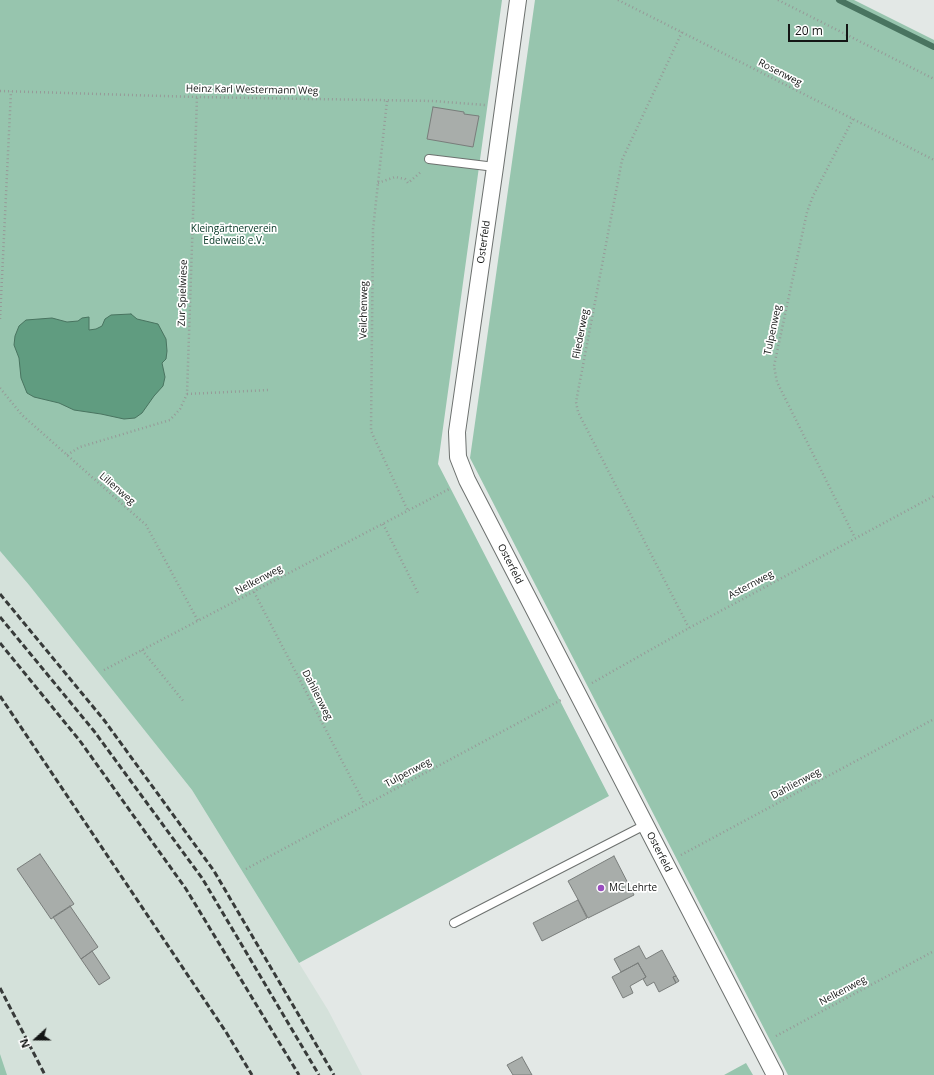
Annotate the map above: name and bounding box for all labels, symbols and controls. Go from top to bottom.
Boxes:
scale bar [790,16,850,42]
text: 20 m [795,22,823,39]
street label: Rosenweg [756,57,804,89]
street label: Heinz Karl Westermann Weg [186,83,318,97]
street label: Osterfeld [475,220,493,264]
park label: Kleingärtnerverein Edelweiß e.V. [191,223,277,246]
street label: Zur Spielwiese [176,259,190,327]
street label: Veilchenweg [357,281,371,339]
street label: Tulpenweg [762,304,784,356]
street label: Fliederweg [570,308,592,360]
street label: Lilienweg [97,470,137,508]
street label: Osterfeld [495,542,525,586]
street label: Nelkenweg [233,563,285,597]
street label: Asternweg [726,568,776,602]
street label: Dahlienweg [299,668,335,722]
street label: Tulpenweg [383,756,433,790]
street label: Dahlienweg [769,766,823,802]
street label: Osterfeld [644,830,674,874]
place label: MC Lehrte [609,882,657,894]
marker: MC Lehrte [596,883,606,893]
street label: Nelkenweg [817,974,869,1008]
north arrow [16,1019,56,1059]
text: N [16,1037,33,1050]

